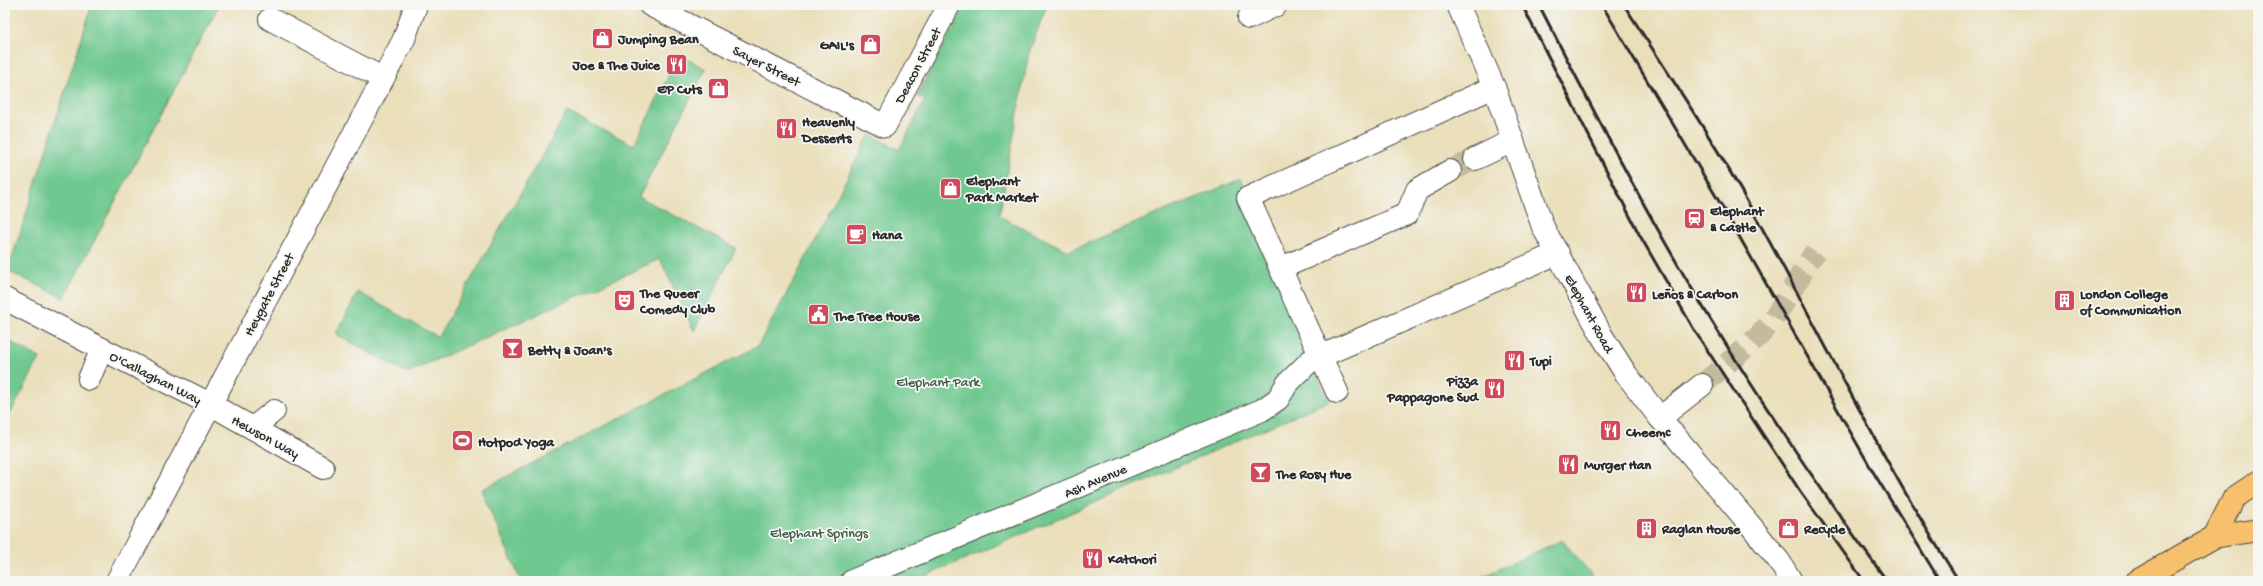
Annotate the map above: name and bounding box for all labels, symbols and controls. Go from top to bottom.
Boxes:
street label: Deacon Street [892,24,947,108]
shop icon: Jumping Bean [590,25,616,51]
shop icon: GAIL's [857,31,883,57]
place label: Jumping Bean [617,32,699,49]
place label: GAIL's [820,38,855,55]
street label: Sayer Street [729,43,804,92]
restaurant icon: Joe & The Juice [663,51,689,77]
place label: Joe & The Juice [572,58,661,75]
shop icon: EP Cuts [705,75,731,101]
place label: EP Cuts [657,82,703,99]
place label: Heavenly Desserts [800,115,855,148]
restaurant icon: Heavenly Desserts [773,116,799,142]
place label: Elephant Park Market [965,174,1039,207]
shop icon: Elephant Park Market [938,175,964,201]
place label: Elephant & Castle [1710,204,1765,237]
station icon: Elephant & Castle [1682,205,1708,231]
cafe icon: Hana [843,221,869,247]
place label: Hana [872,228,903,245]
street label: Heygate Street [241,250,300,340]
street label: Elephant Road [1559,272,1617,358]
restaurant icon: Leños & Carbon [1624,280,1650,306]
place label: The Queer Comedy Club [639,286,716,319]
theatre icon: The Queer Comedy Club [612,287,638,313]
place label: Leños & Carbon [1652,287,1738,304]
place label: London College of Communication [2079,287,2181,320]
building icon: London College of Communication [2052,288,2078,314]
public building icon: The Tree House [805,302,831,328]
place label: The Tree House [833,309,921,326]
bar icon: Betty & Joan's [500,336,526,362]
place label: Betty & Joan's [527,343,612,360]
restaurant icon: Tupi [1502,347,1528,373]
street label: O'Callaghan Way [106,349,204,410]
place label: Tupi [1529,354,1552,371]
place label: Pizza Pappagone Sud [1386,374,1480,407]
park label: Elephant Park [896,375,982,392]
restaurant icon: Pizza Pappagone Sud [1481,375,1507,401]
street label: Hewson Way [228,413,302,464]
restaurant icon: Cheemc [1598,418,1624,444]
place label: Cheemc [1625,425,1671,442]
sports icon: Hotpod Yoga [449,428,475,454]
place label: Hotpod Yoga [478,435,555,452]
restaurant icon: Murger Han [1556,451,1582,477]
place label: Murger Han [1584,458,1651,475]
bar icon: The Rosy Hue [1247,460,1273,486]
street label: Ash Avenue [1062,461,1131,503]
place label: The Rosy Hue [1275,467,1352,484]
building icon: Raglan House [1634,515,1660,541]
shop icon: Recycle [1776,515,1802,541]
place label: Raglan House [1661,522,1741,539]
place label: Recycle [1803,522,1846,539]
park label: Elephant Springs [770,526,869,543]
restaurant icon: Katchori [1080,545,1106,571]
place label: Katchori [1107,552,1157,569]

